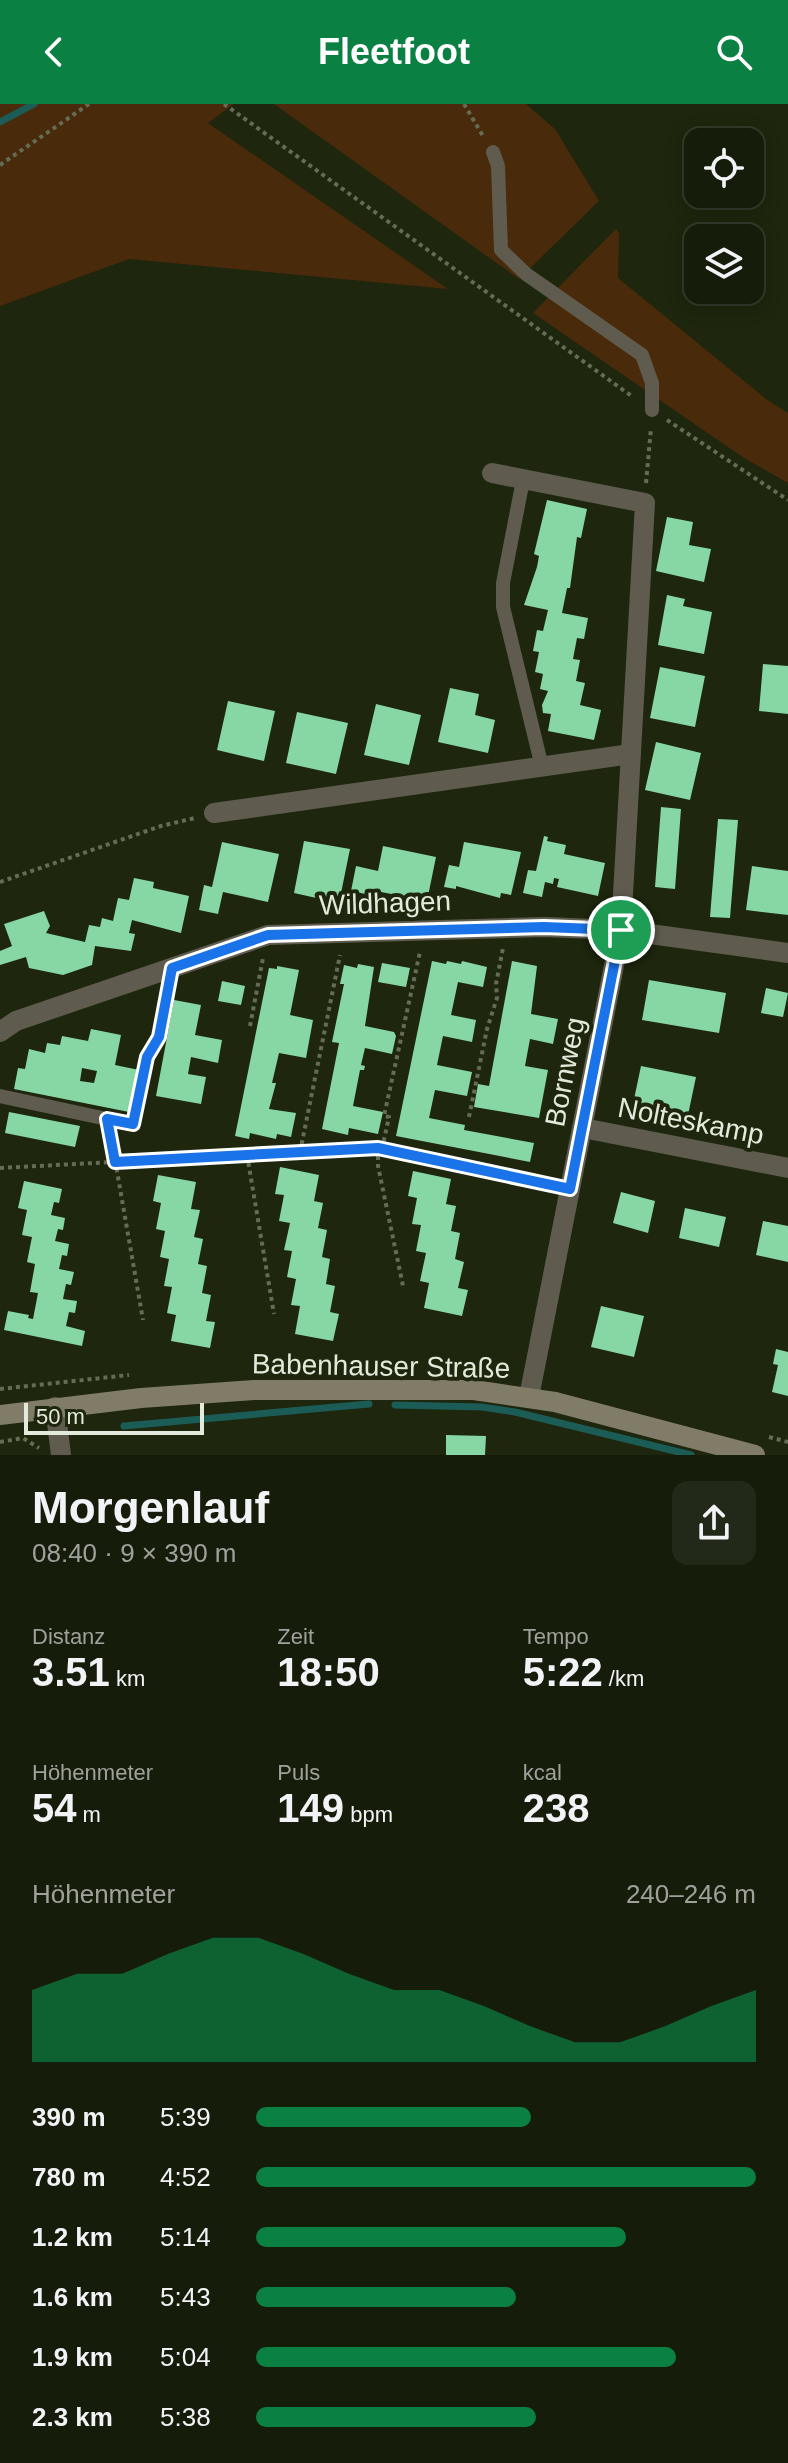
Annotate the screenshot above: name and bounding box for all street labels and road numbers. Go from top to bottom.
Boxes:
street label: Wildhagen [318,885,452,921]
street label: Bornweg [539,1015,591,1129]
street label: Nolteskamp [615,1092,767,1150]
street label: Babenhauser Straße [252,1348,510,1384]

